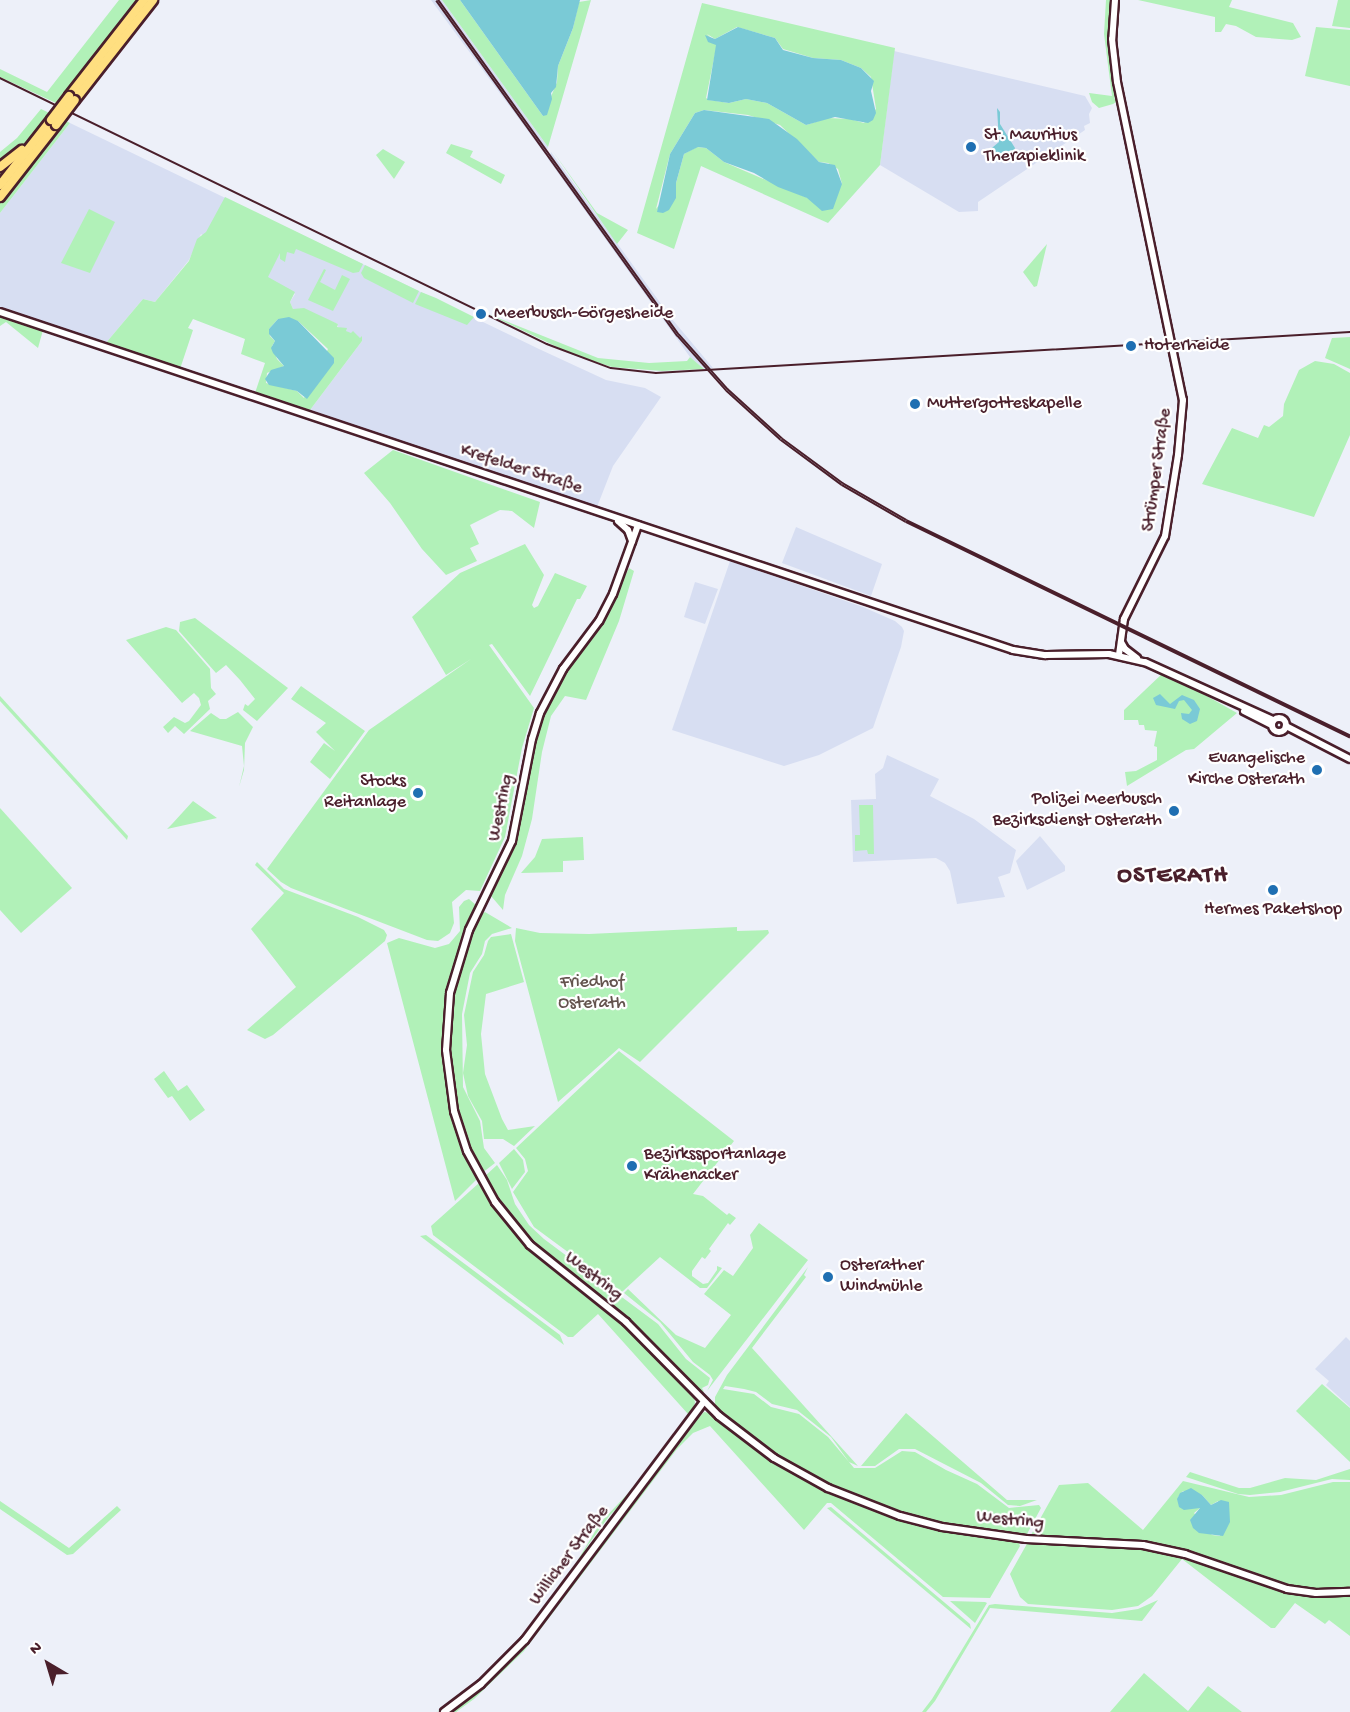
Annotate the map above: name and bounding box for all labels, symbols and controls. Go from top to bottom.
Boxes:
place label: St. Mauritius Therapieklinik [984,126,1085,168]
marker: St. Mauritius Therapieklinik [962,138,980,156]
place label: Meerbusch-Görgesheide [494,303,673,325]
marker: Meerbusch-Görgesheide [472,305,490,323]
place label: Hoterheide [1144,335,1229,357]
marker: Hoterheide [1122,337,1140,355]
place label: Muttergotteskapelle [927,393,1082,415]
marker: Muttergotteskapelle [908,397,922,411]
street label: Strümper Straße [1139,407,1177,533]
street label: Krefelder Straße [457,440,585,500]
place label: Evangelische Kirche Osterath [1188,749,1305,792]
marker: Evangelische Kirche Osterath [1310,763,1324,777]
place label: Stocks Reitanlage [324,772,406,814]
street label: Westring [484,773,520,843]
marker: Stocks Reitanlage [411,786,425,800]
place label: Polizei Meerbusch Bezirksdienst Osterath [993,790,1162,832]
marker: Polizei Meerbusch Bezirksdienst Osterath [1167,804,1181,818]
district label: OSTERATH [1117,863,1229,891]
marker: Hermes Paketshop [1266,883,1280,897]
place label: Hermes Paketshop [1204,899,1342,921]
park label: Friedhof Osterath [558,973,626,1016]
place label: Bezirkssportanlage Krähenacker [644,1145,786,1188]
marker: Bezirkssportanlage Krähenacker [625,1159,639,1173]
street label: Westring [560,1248,626,1306]
place label: Osterather Windmühle [840,1256,923,1298]
marker: Osterather Windmühle [821,1270,835,1284]
street label: Willicher Straße [526,1502,614,1610]
street label: Westring [975,1507,1045,1535]
north arrow [18,1634,78,1694]
text: N [27,1639,47,1660]

